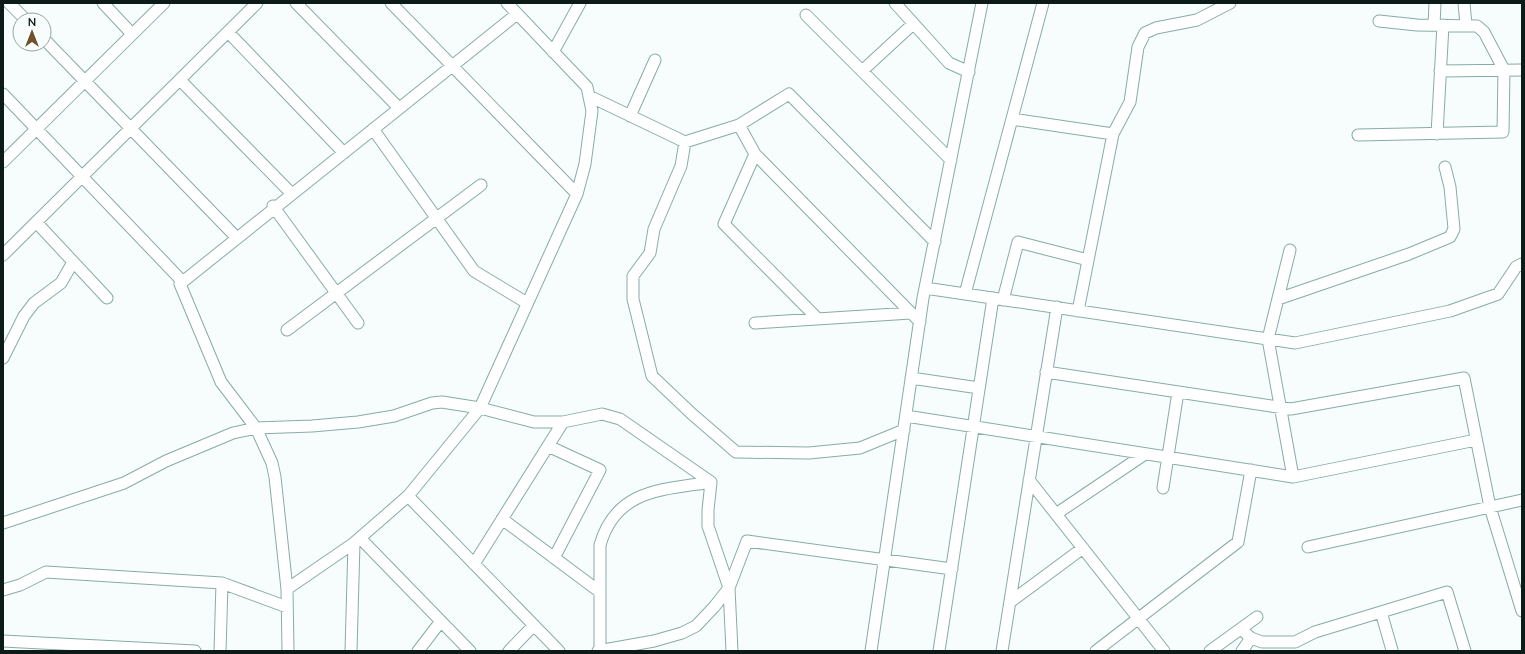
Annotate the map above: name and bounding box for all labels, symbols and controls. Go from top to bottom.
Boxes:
north arrow [12,12,52,52]
text: N [28,15,36,28]

